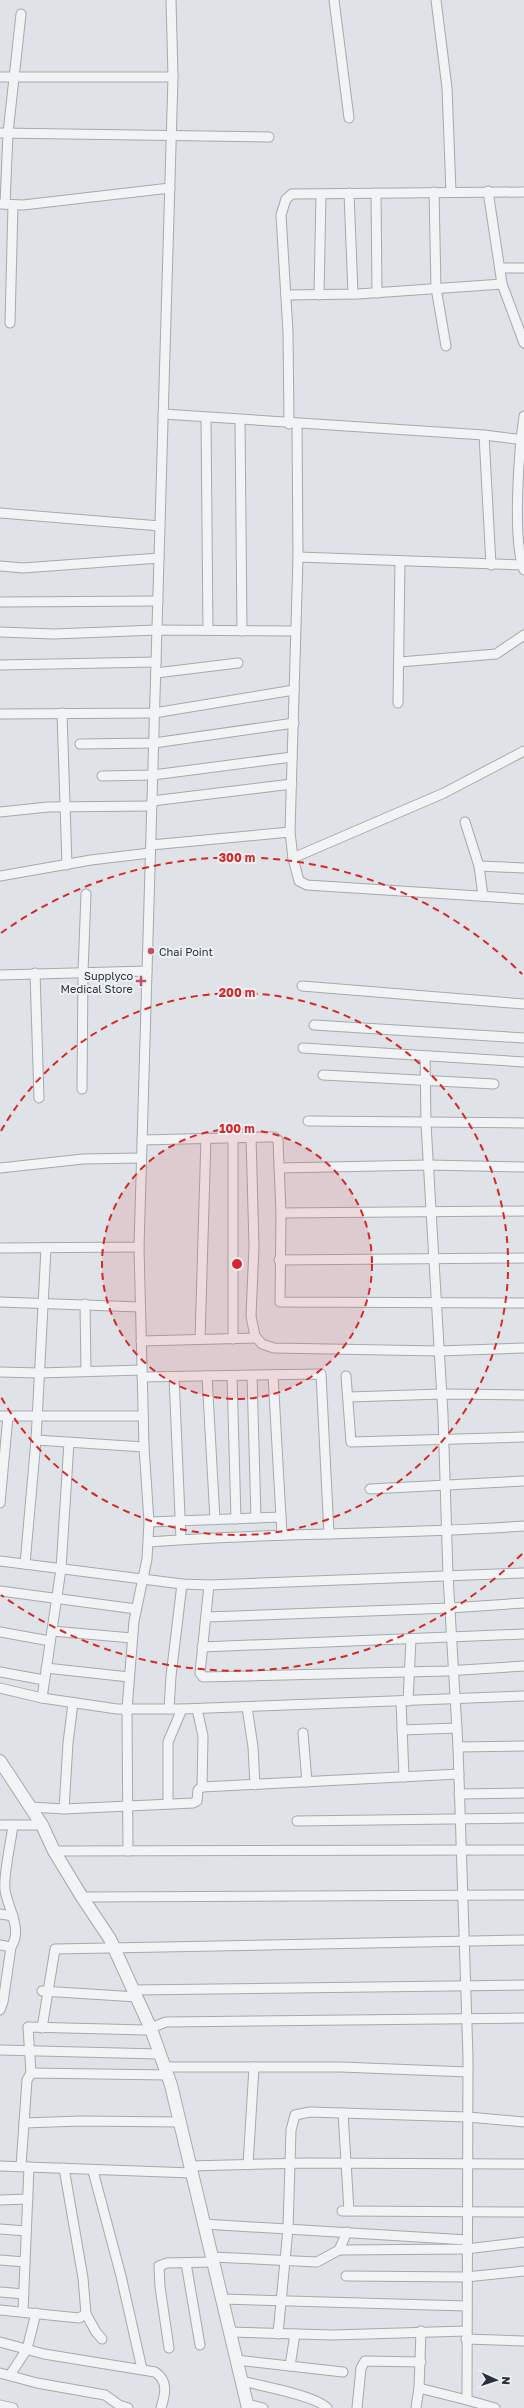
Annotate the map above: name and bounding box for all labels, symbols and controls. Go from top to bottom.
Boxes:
text: 300 m [219,850,255,865]
place label: Chai Point [159,945,213,958]
marker: Chai Point [146,946,156,956]
place label: Supplyco Medical Store [61,969,133,995]
marker: Supplyco Medical Store [136,976,146,986]
text: 200 m [219,985,255,1000]
text: 100 m [219,1121,255,1136]
centre of rings [230,1257,244,1271]
north arrow [476,2360,516,2400]
text: N [500,2376,513,2385]

